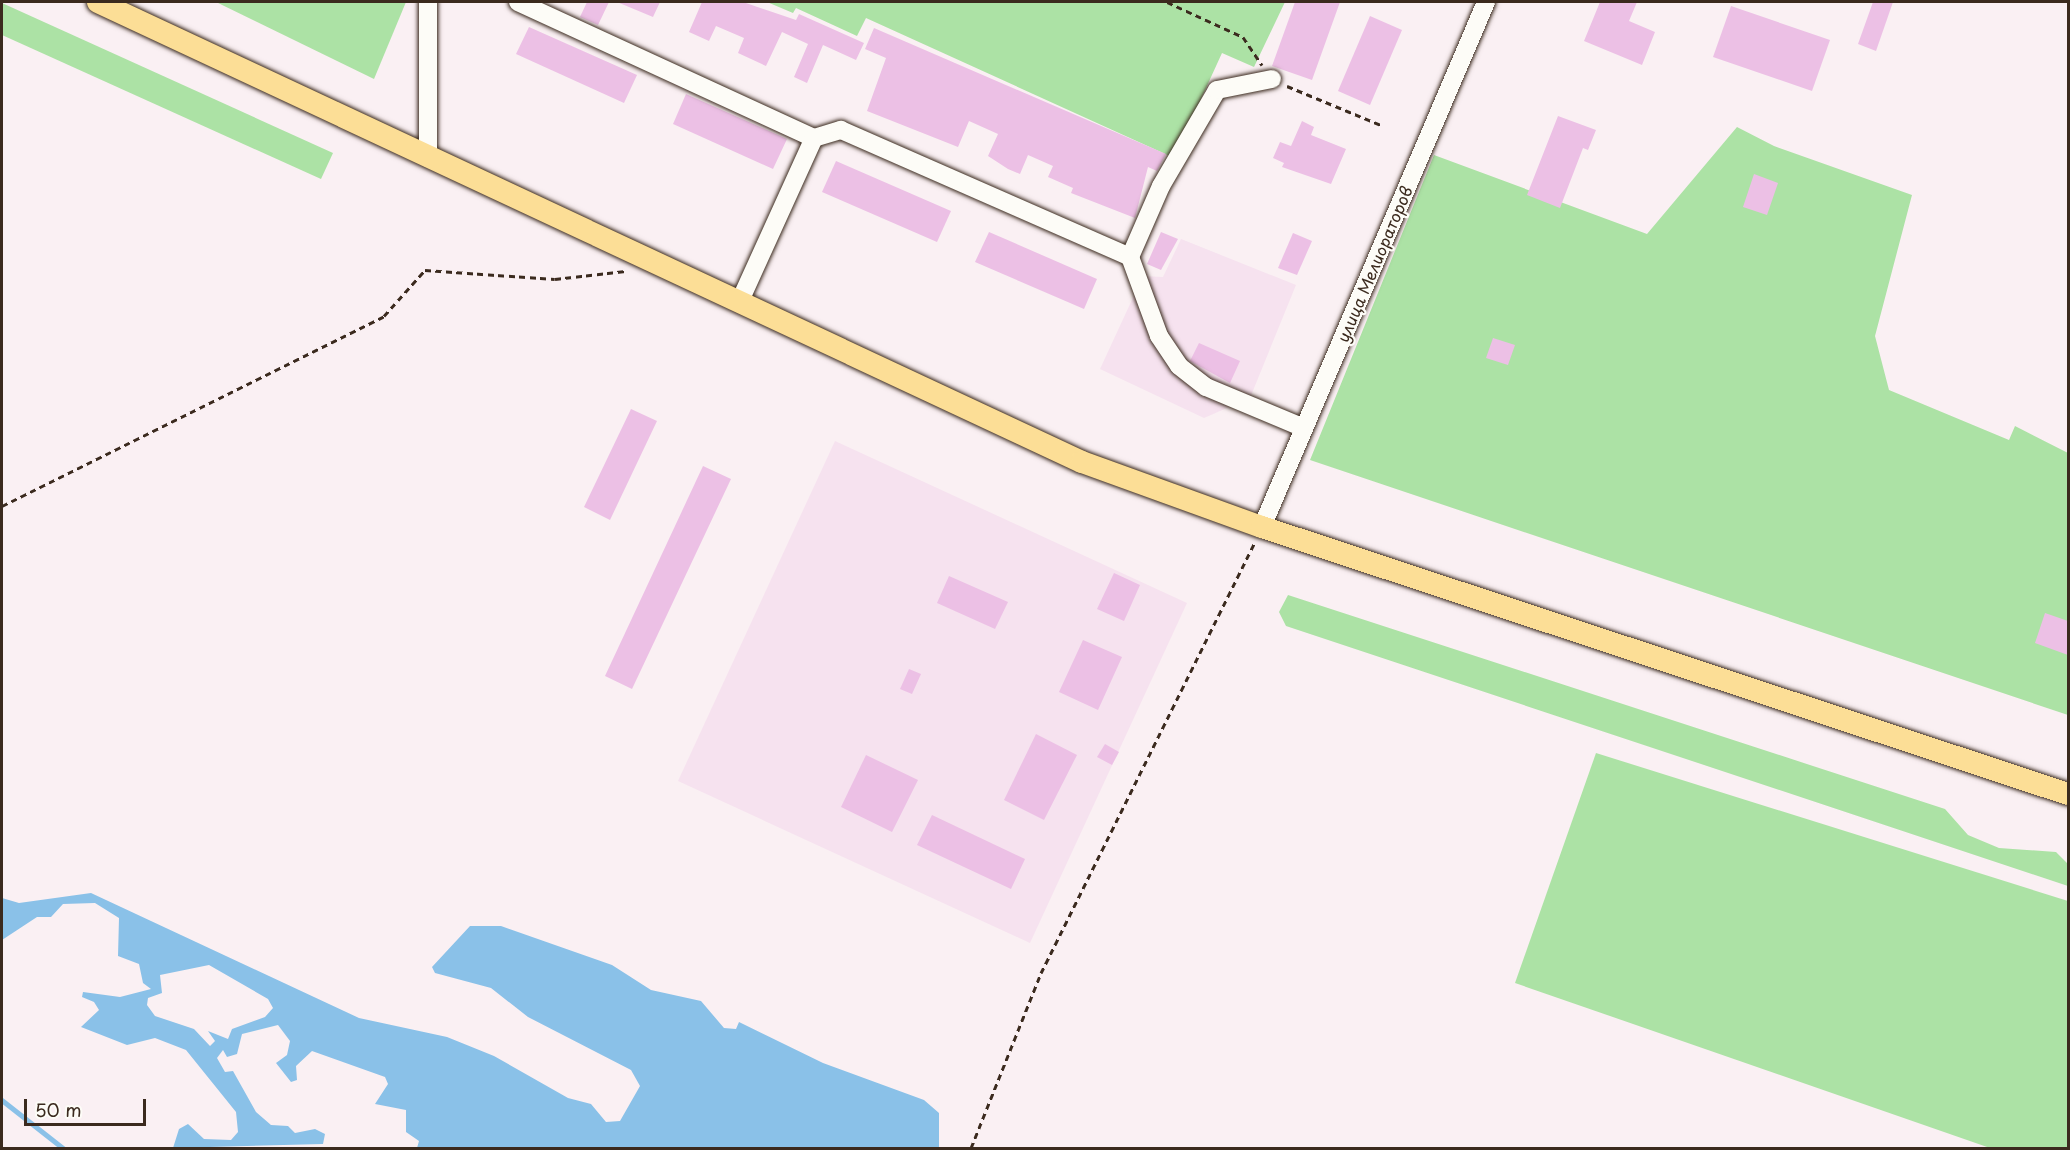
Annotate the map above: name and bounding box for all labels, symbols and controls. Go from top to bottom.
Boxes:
street label: улица Мелиораторов [1332,183,1416,345]
scale bar [27,1087,148,1125]
text: 50 m [35,1096,82,1123]

